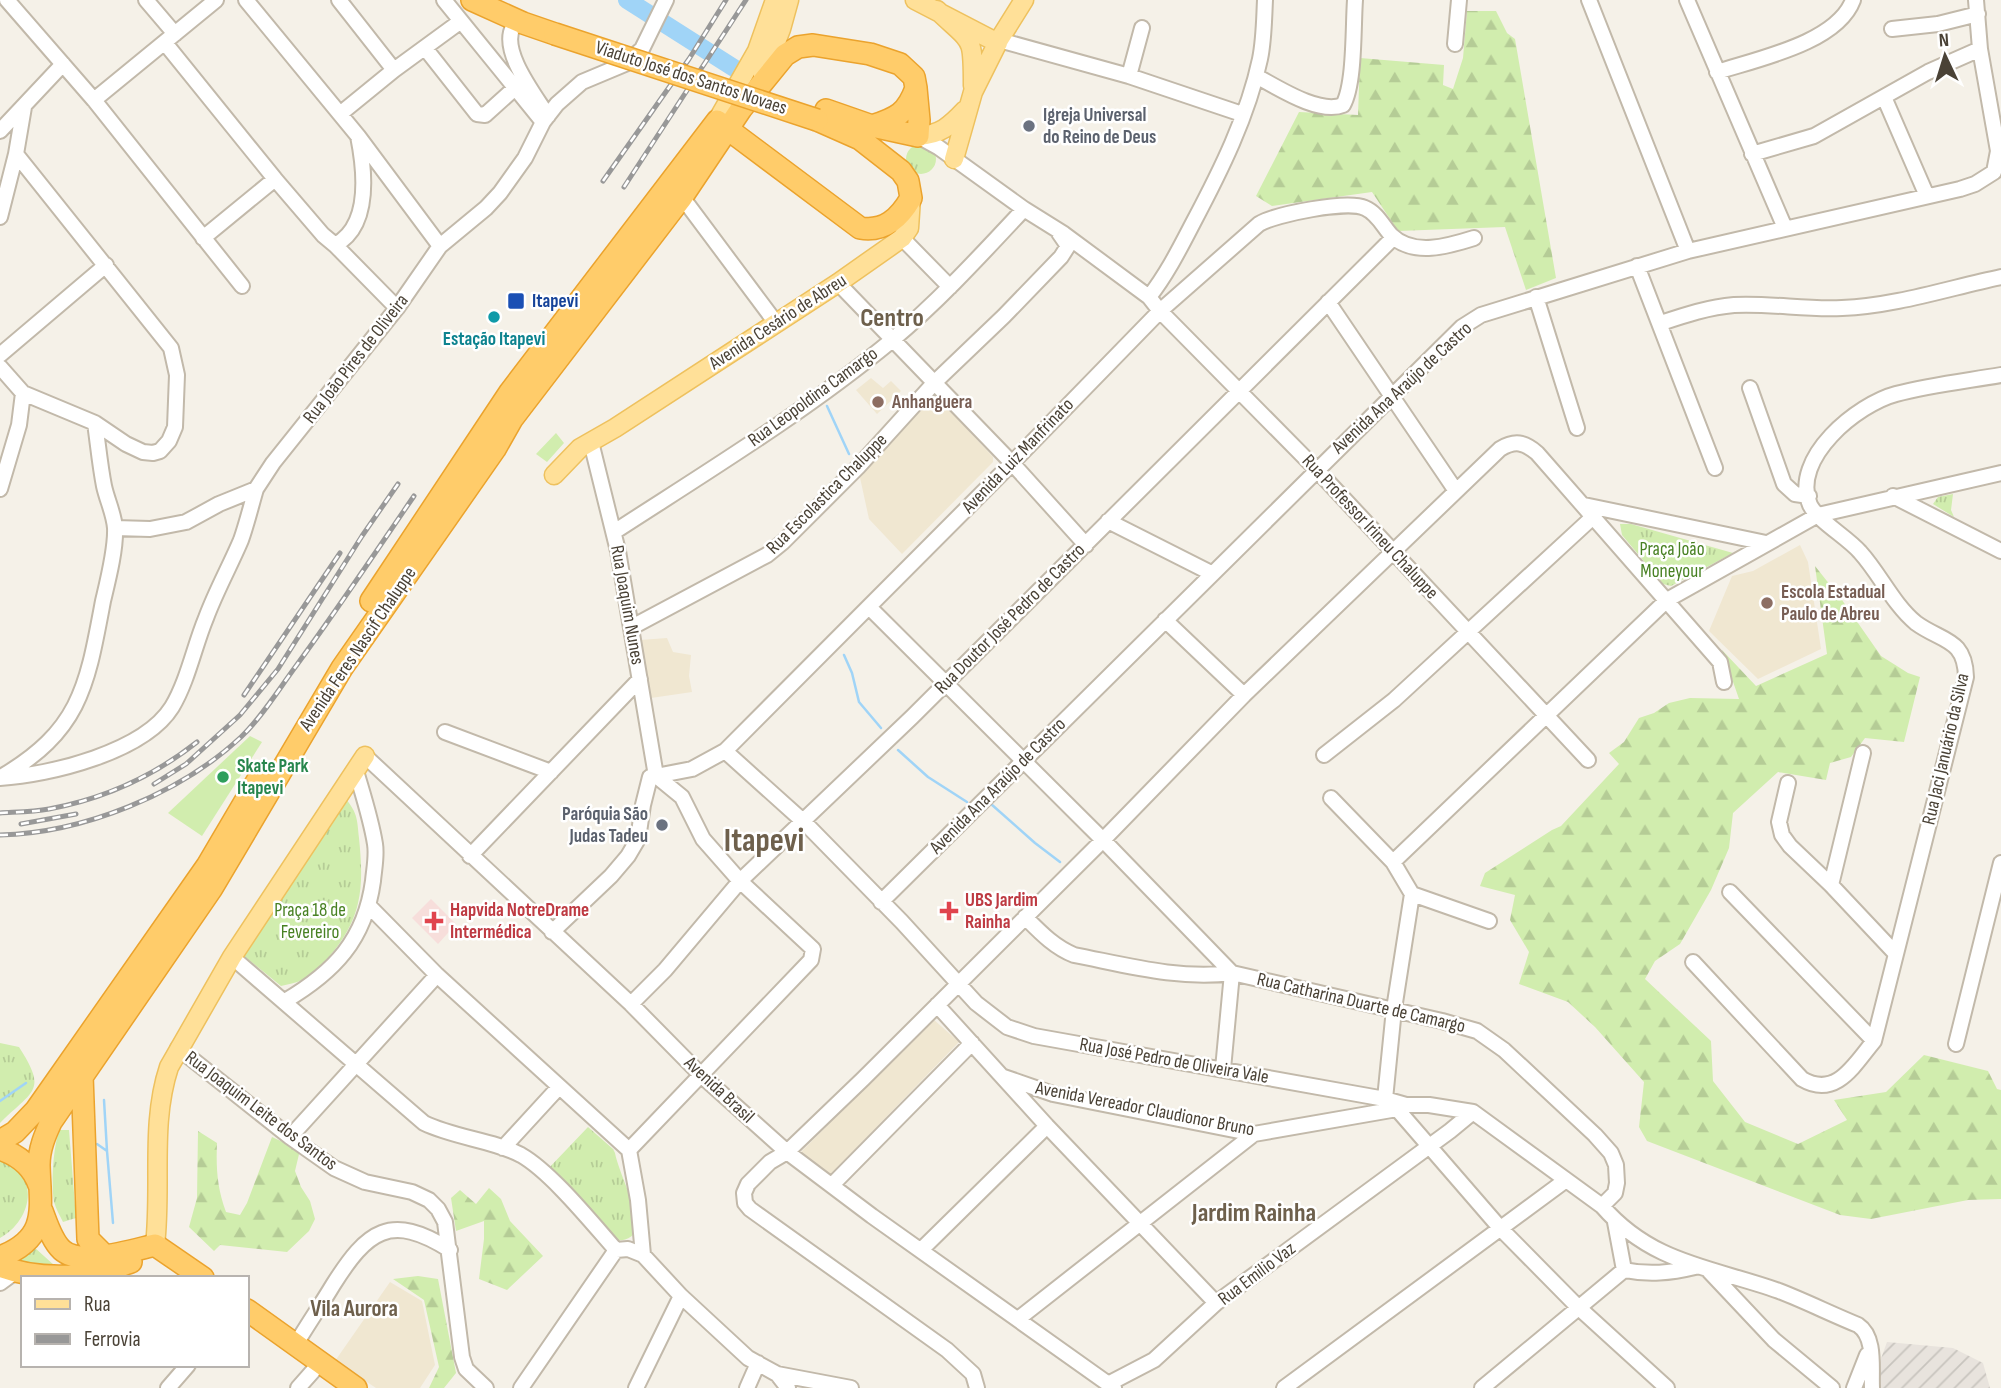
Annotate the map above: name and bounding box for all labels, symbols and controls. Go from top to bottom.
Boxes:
north arrow [1910,21,1980,91]
text: N [1938,29,1950,52]
street label: Viaduto José dos Santos Novaes [592,36,790,120]
place label: Igreja Universal do Reino de Deus [1043,104,1156,149]
marker: Igreja Universal do Reino de Deus [1021,118,1037,134]
street label: Avenida Cesário de Abreu [704,269,851,375]
street label: Rua João Pires de Oliveira [298,290,414,428]
place label: Itapevi [532,290,578,313]
marker: Itapevi [506,291,526,311]
district label: Centro [860,303,924,334]
marker: Estação Itapevi [486,309,502,325]
street label: Avenida Ana Araújo de Castro [1326,317,1477,460]
place label: Estação Itapevi [443,328,545,351]
street label: Rua Leopoldina Camargo [744,342,882,452]
place label: Anhanguera [891,391,972,414]
marker: Anhanguera [870,394,886,410]
street label: Avenida Luiz Manfrinato [957,394,1079,519]
street label: Rua Escolastica Chaluppe [762,429,892,559]
street label: Rua Professor Irineu Chaluppe [1297,450,1443,604]
park label: Praça João Moneyour [1639,538,1705,583]
street label: Rua Doutor José Pedro de Castro [930,539,1090,699]
street label: Rua Joaquim Nunes [605,543,649,667]
street label: Avenida Feres Nascif Chaluppe [294,563,421,736]
place label: Escola Estadual Paulo de Abreu [1781,581,1885,626]
marker: Escola Estadual Paulo de Abreu [1759,595,1775,611]
street label: Rua Jaci Januário da Silva [1917,671,1975,827]
street label: Avenida Ana Araújo de Castro [924,713,1071,860]
place label: Skate Park Itapevi [237,755,309,800]
marker: Skate Park Itapevi [215,769,231,785]
place label: Paróquia São Judas Tadeu [562,803,648,848]
marker: Paróquia São Judas Tadeu [654,817,670,833]
district label: Itapevi [724,821,804,861]
place label: UBS Jardim Rainha [965,889,1038,934]
park label: Praça 18 de Fevereiro [274,899,346,944]
place label: Hapvida NotreDrame Intermédica [450,899,589,944]
marker: UBS Jardim Rainha [939,901,959,921]
marker: Hapvida NotreDrame Intermédica [424,911,444,931]
street label: Rua Catharina Duarte de Camargo [1255,968,1467,1038]
street label: Rua José Pedro de Oliveira Vale [1078,1033,1270,1089]
street label: Rua Joaquim Leite dos Santos [180,1046,342,1176]
street label: Avenida Brasil [678,1051,759,1128]
street label: Avenida Vereador Claudionor Bruno [1033,1076,1256,1142]
district label: Jardim Rainha [1191,1198,1316,1229]
street label: Rua Emilio Vaz [1214,1237,1300,1311]
legend [21,1276,248,1367]
text: Rua [84,1292,111,1317]
district label: Vila Aurora [310,1295,398,1323]
text: Ferrovia [84,1327,141,1352]

